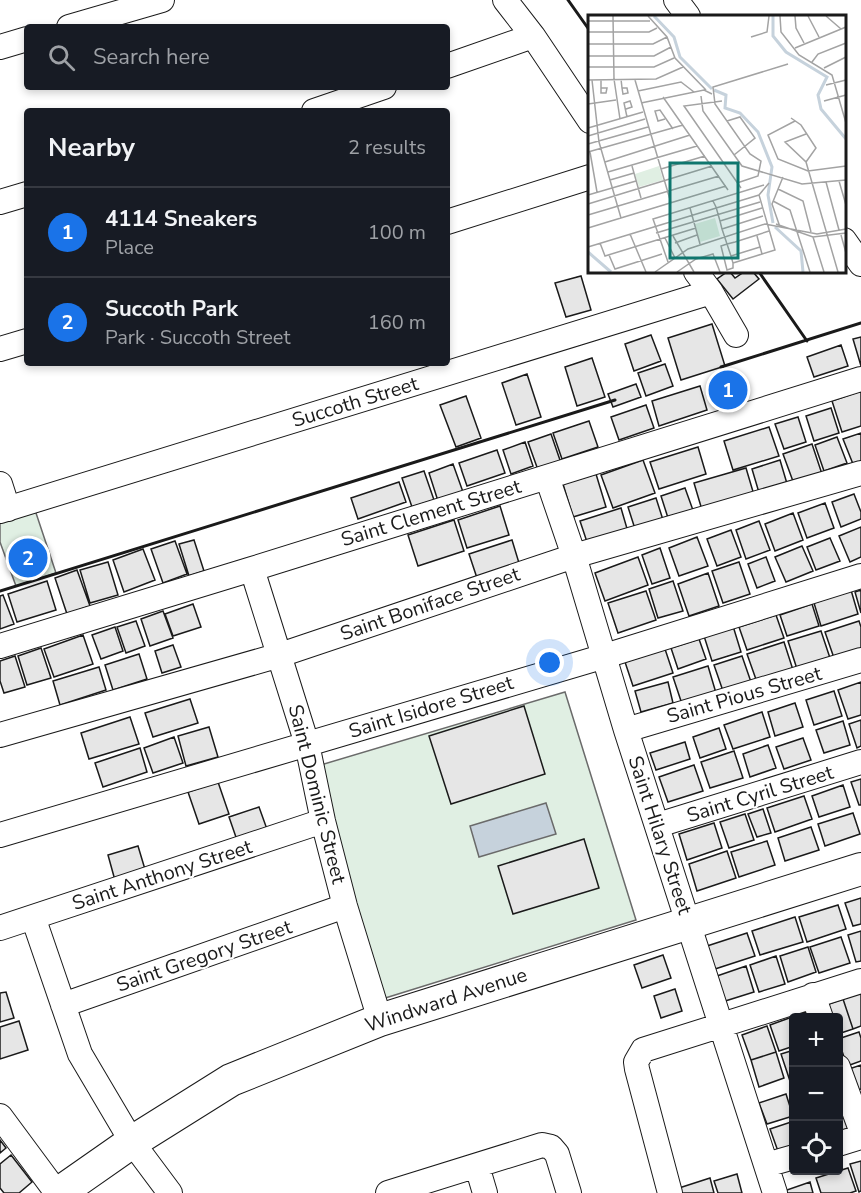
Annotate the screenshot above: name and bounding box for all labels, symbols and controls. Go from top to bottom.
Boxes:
inset map [588,15,846,273]
search box [24,24,450,90]
icon: search [45,41,78,74]
text: Search here [93,42,210,72]
text: Nearby [48,130,135,165]
text: 2 results [348,134,426,161]
text: 4114 Sneakers [105,204,257,234]
text: 1 [62,219,74,246]
text: 100 m [368,219,426,246]
text: Place [105,234,154,261]
text: Succoth Park [105,294,238,324]
text: 2 [62,309,74,336]
text: 160 m [368,309,426,336]
text: Park · Succoth Street [105,324,291,351]
pin: 1 [708,368,748,412]
street label: Succoth Street [289,370,422,434]
street label: Saint Clement Street [338,472,525,553]
pin: 2 [9,536,48,580]
street label: Saint Boniface Street [337,560,524,647]
your location [535,648,564,677]
street label: Saint Pious Street [663,660,826,730]
street label: Saint Isidore Street [345,669,517,745]
street label: Saint Dominic Street [282,702,353,887]
street label: Saint Hilary Street [622,752,699,919]
street label: Saint Cyril Street [683,759,837,829]
street label: Saint Anthony Street [69,833,256,917]
street label: Saint Gregory Street [113,913,296,999]
street label: Windward Avenue [362,961,530,1039]
map controls [789,1013,843,1175]
button: + [789,1013,843,1067]
button: − [789,1067,843,1121]
button: locate [789,1121,843,1175]

